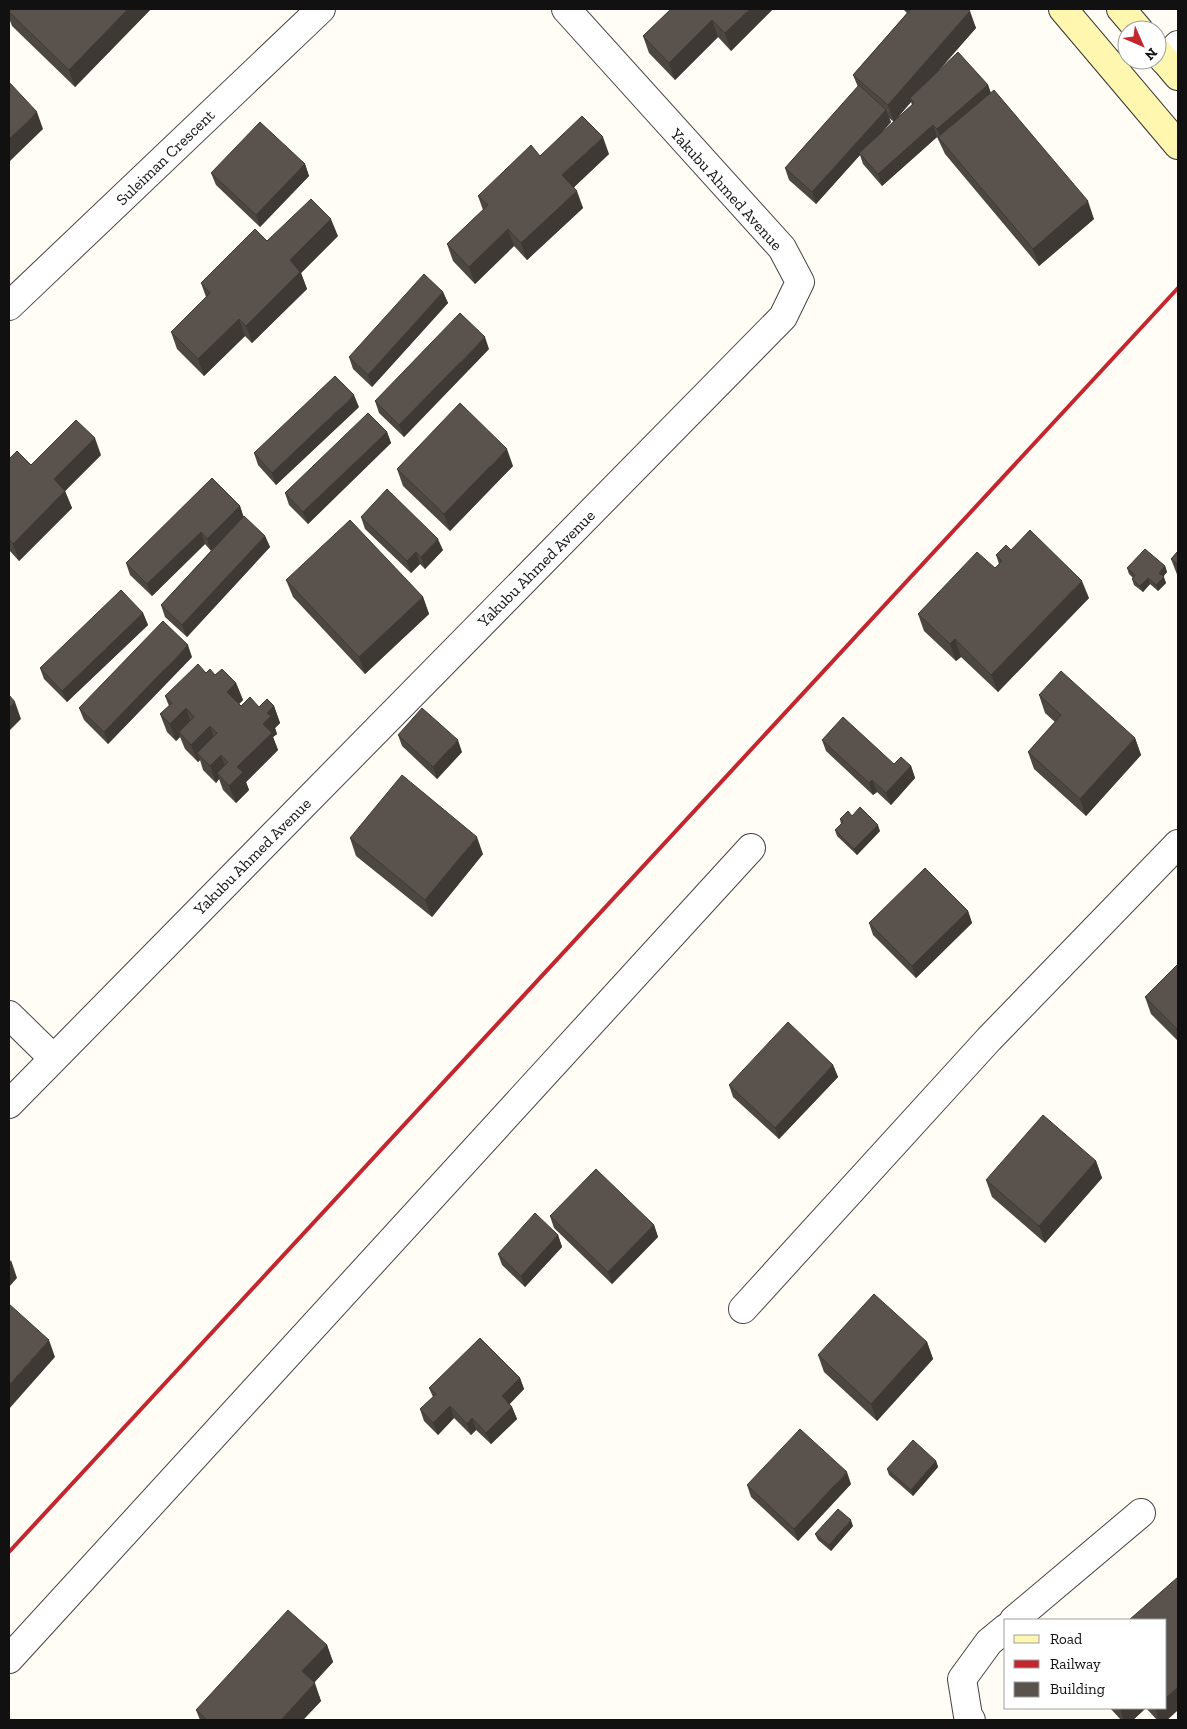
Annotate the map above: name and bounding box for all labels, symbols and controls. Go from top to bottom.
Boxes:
north arrow [1117,20,1167,70]
text: N [1141,44,1161,64]
street label: Suleiman Crescent [112,105,219,209]
street label: Yakubu Ahmed Avenue [666,124,786,254]
street label: Yakubu Ahmed Avenue [473,506,599,632]
street label: Yakubu Ahmed Avenue [189,794,315,920]
legend [1004,1619,1167,1709]
text: Road [1050,1630,1083,1648]
text: Railway [1050,1655,1101,1673]
text: Building [1050,1680,1105,1698]

